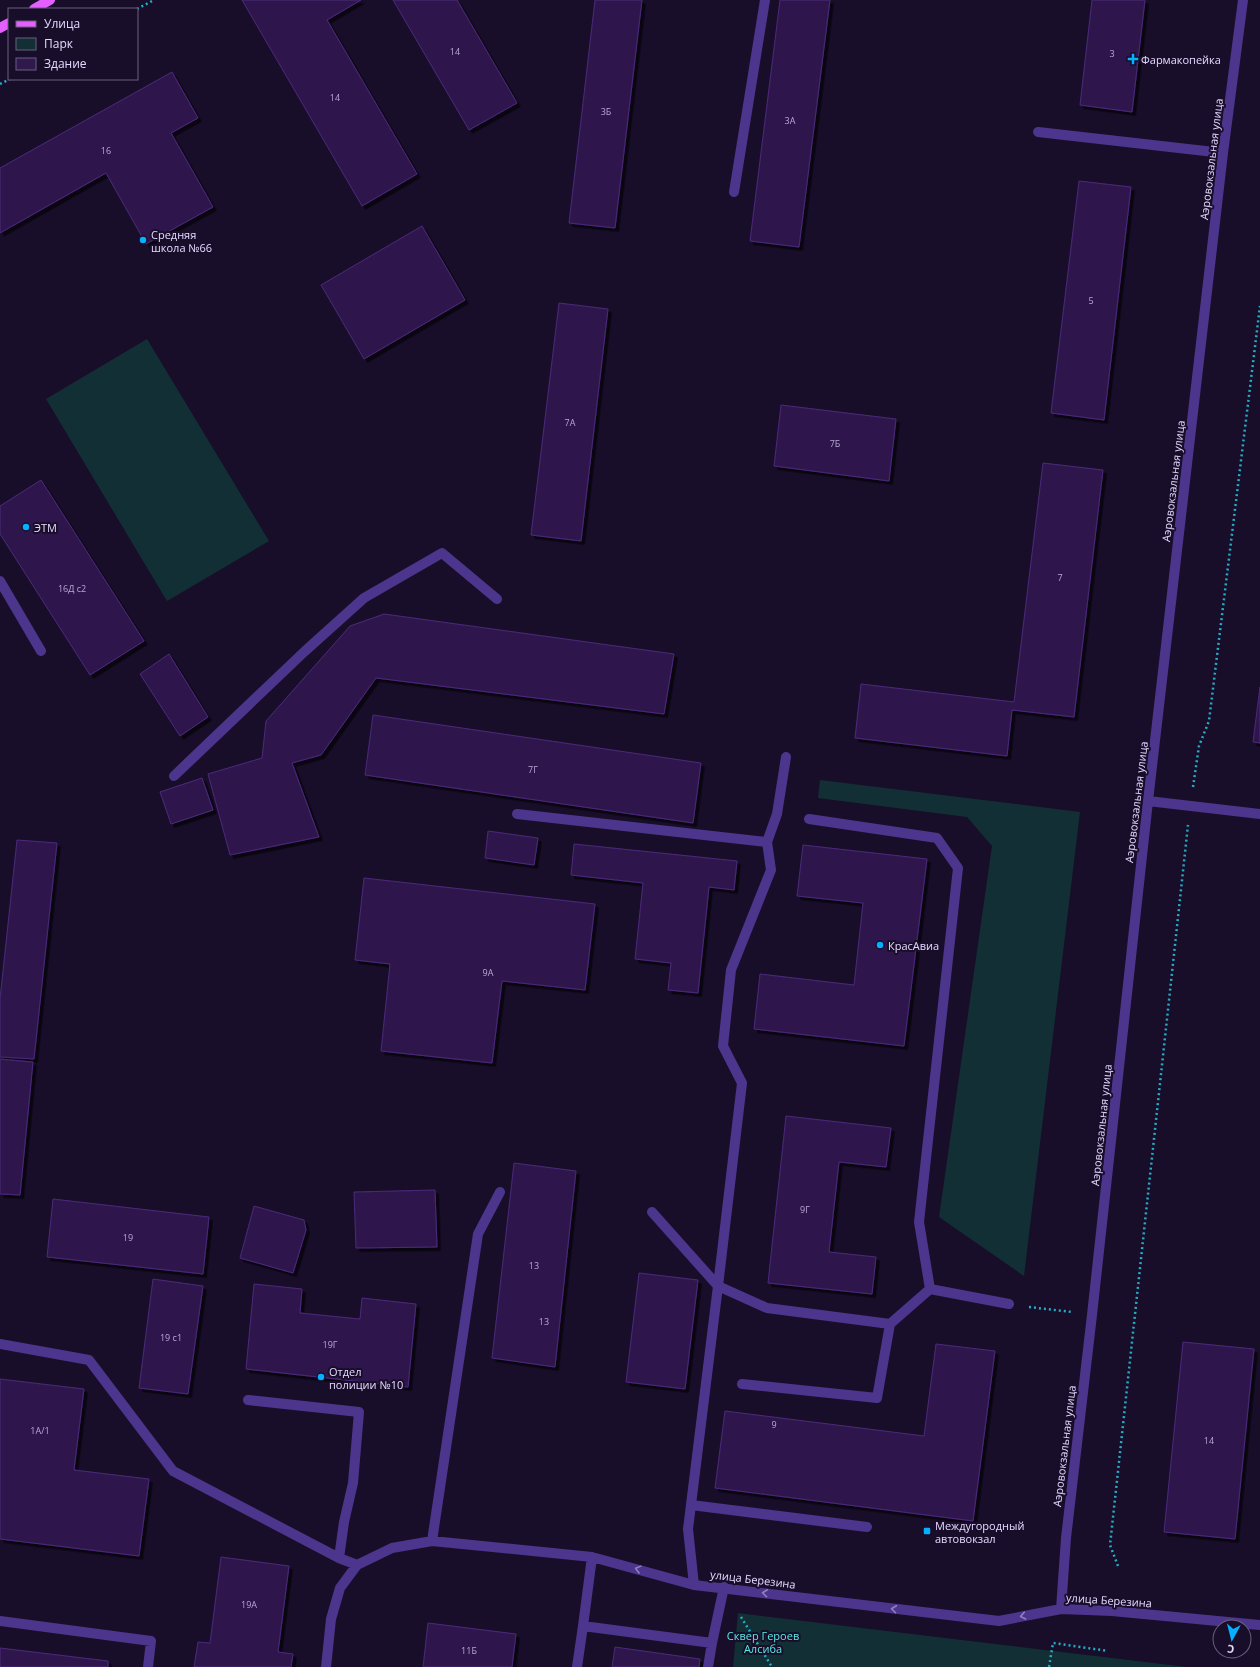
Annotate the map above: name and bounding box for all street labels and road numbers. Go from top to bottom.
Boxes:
street label: Аэровокзальная улица [1196,97,1226,221]
street label: Аэровокзальная улица [1158,419,1188,543]
street label: Аэровокзальная улица [1121,740,1151,864]
street label: Аэровокзальная улица [1087,1063,1115,1187]
street label: Аэровокзальная улица [1049,1384,1079,1508]
street label: улица Березина [709,1566,797,1592]
street label: улица Березина [1066,1590,1152,1610]

